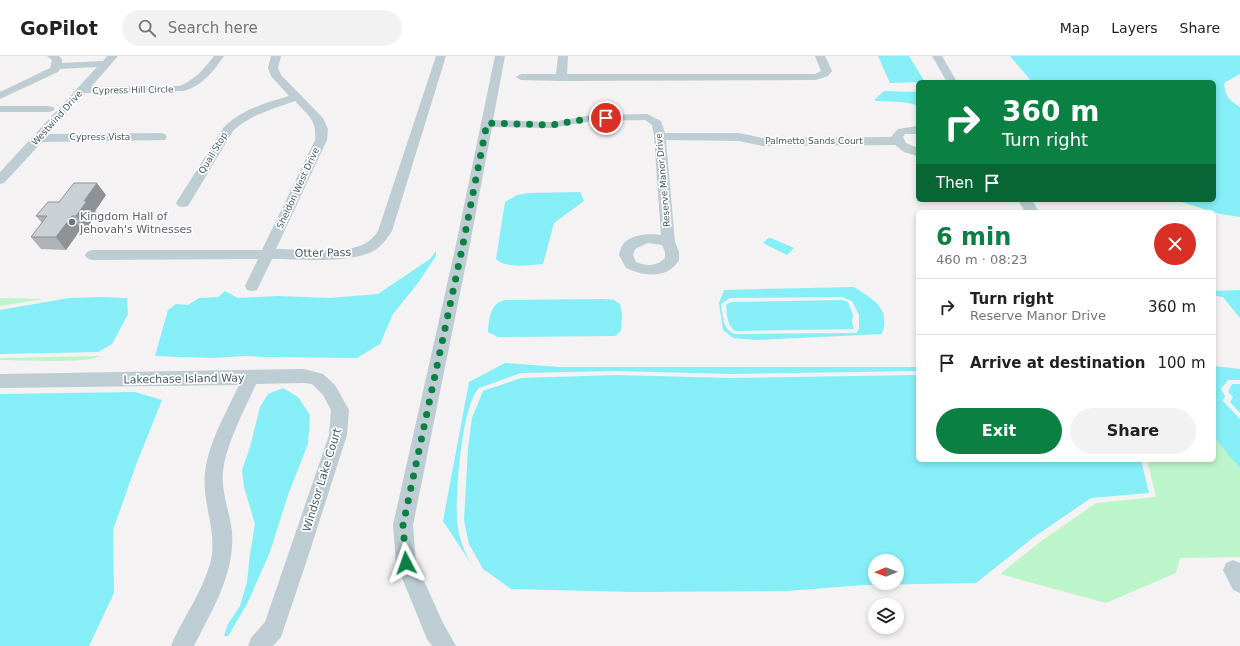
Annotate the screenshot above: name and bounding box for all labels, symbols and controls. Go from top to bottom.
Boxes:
search box [122,10,402,46]
text: GoPilot [20,17,98,39]
icon: search [136,17,158,39]
text: Search here [168,19,258,37]
text: Map [1060,20,1089,36]
text: Layers [1111,20,1158,36]
text: Share [1180,20,1220,36]
street label: Cypress Hill Circle [92,84,174,96]
street label: Westwind Drive [30,88,85,147]
text: 360 m [1002,95,1099,128]
icon: right [936,96,988,148]
pin [589,101,623,135]
icon: arrive [595,107,617,129]
text: Turn right [1002,129,1088,150]
street label: Quail Stop [197,130,229,176]
street label: Cypress Vista [70,132,130,142]
street label: Reserve Manor Drive [654,132,672,227]
street label: Palmetto Sands Court [765,136,863,146]
street label: Sheldon West Drive [275,145,321,230]
icon: arrive [981,172,1003,194]
text: Then [936,174,973,192]
place label: Kingdom Hall of Jehovah's Witnesses [79,210,192,236]
marker: Kingdom Hall of Jehovah's Witnesses [67,217,77,227]
text: 6 min [936,223,1011,251]
button: close [1154,223,1196,265]
street label: Otter Pass [295,246,352,260]
text: 460 m · 08:23 [936,252,1027,267]
text: Turn right [970,290,1054,308]
icon: right [936,296,958,318]
text: 360 m [1148,298,1196,316]
text: Reserve Manor Drive [970,308,1106,323]
icon: arrive [936,352,958,374]
text: Arrive at destination [970,354,1145,372]
text: 100 m [1157,354,1206,372]
street label: Lakechase Island Way [123,371,245,387]
button: Exit [936,408,1062,454]
button: Share [1070,408,1196,454]
street label: Windsor Lake Court [300,426,344,533]
position arrow [385,542,427,584]
north arrow [868,554,904,590]
map controls [868,554,904,634]
button: layers [868,598,904,634]

